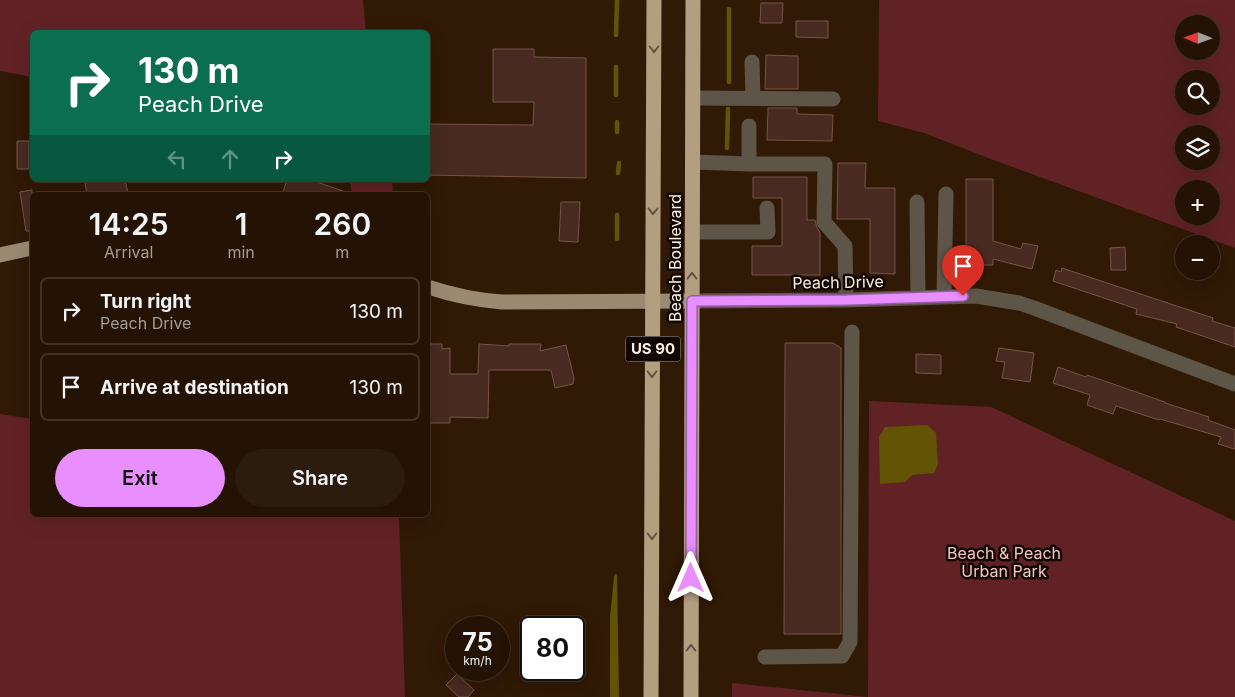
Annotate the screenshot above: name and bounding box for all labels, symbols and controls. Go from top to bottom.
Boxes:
north arrow [1175,15,1220,60]
map controls [1175,15,1220,280]
one-way arrow [649,45,659,53]
text: 130 m [138,49,240,91]
icon: right [55,50,120,115]
button: search [1175,70,1220,115]
text: Peach Drive [138,91,264,117]
button: layers [1175,125,1220,170]
icon: left [163,145,191,173]
icon: ahead [216,145,244,173]
icon: right [269,145,297,173]
button: + [1175,180,1220,225]
street label: Beach Boulevard [665,194,685,322]
text: 14:25 [89,206,169,242]
text: 1 [235,206,247,242]
text: 260 [314,206,371,242]
one-way arrow [648,208,658,215]
button: − [1175,235,1220,280]
text: Arrival [104,242,153,262]
text: min [227,242,255,262]
text: m [335,242,349,262]
pin [942,245,984,296]
icon: arrive [949,252,977,280]
street label: Peach Drive [792,271,884,293]
one-way arrow [687,272,697,280]
text: Turn right [100,290,191,313]
icon: right [57,297,85,325]
text: 130 m [350,300,403,323]
text: Peach Drive [100,313,191,333]
road number: US 90 [626,336,680,362]
one-way arrow [647,370,657,378]
icon: arrive [57,373,85,401]
text: Arrive at destination [100,376,289,399]
text: 130 m [350,376,403,399]
button: Exit [55,449,225,507]
button: Share [235,449,405,507]
one-way arrow [647,532,657,540]
park label: Beach & Peach Urban Park [947,543,1061,581]
position arrow [664,551,716,603]
speed limit sign: 80 [520,616,585,681]
text: 75 [462,627,493,657]
one-way arrow [686,644,696,652]
text: km/h [463,653,492,668]

